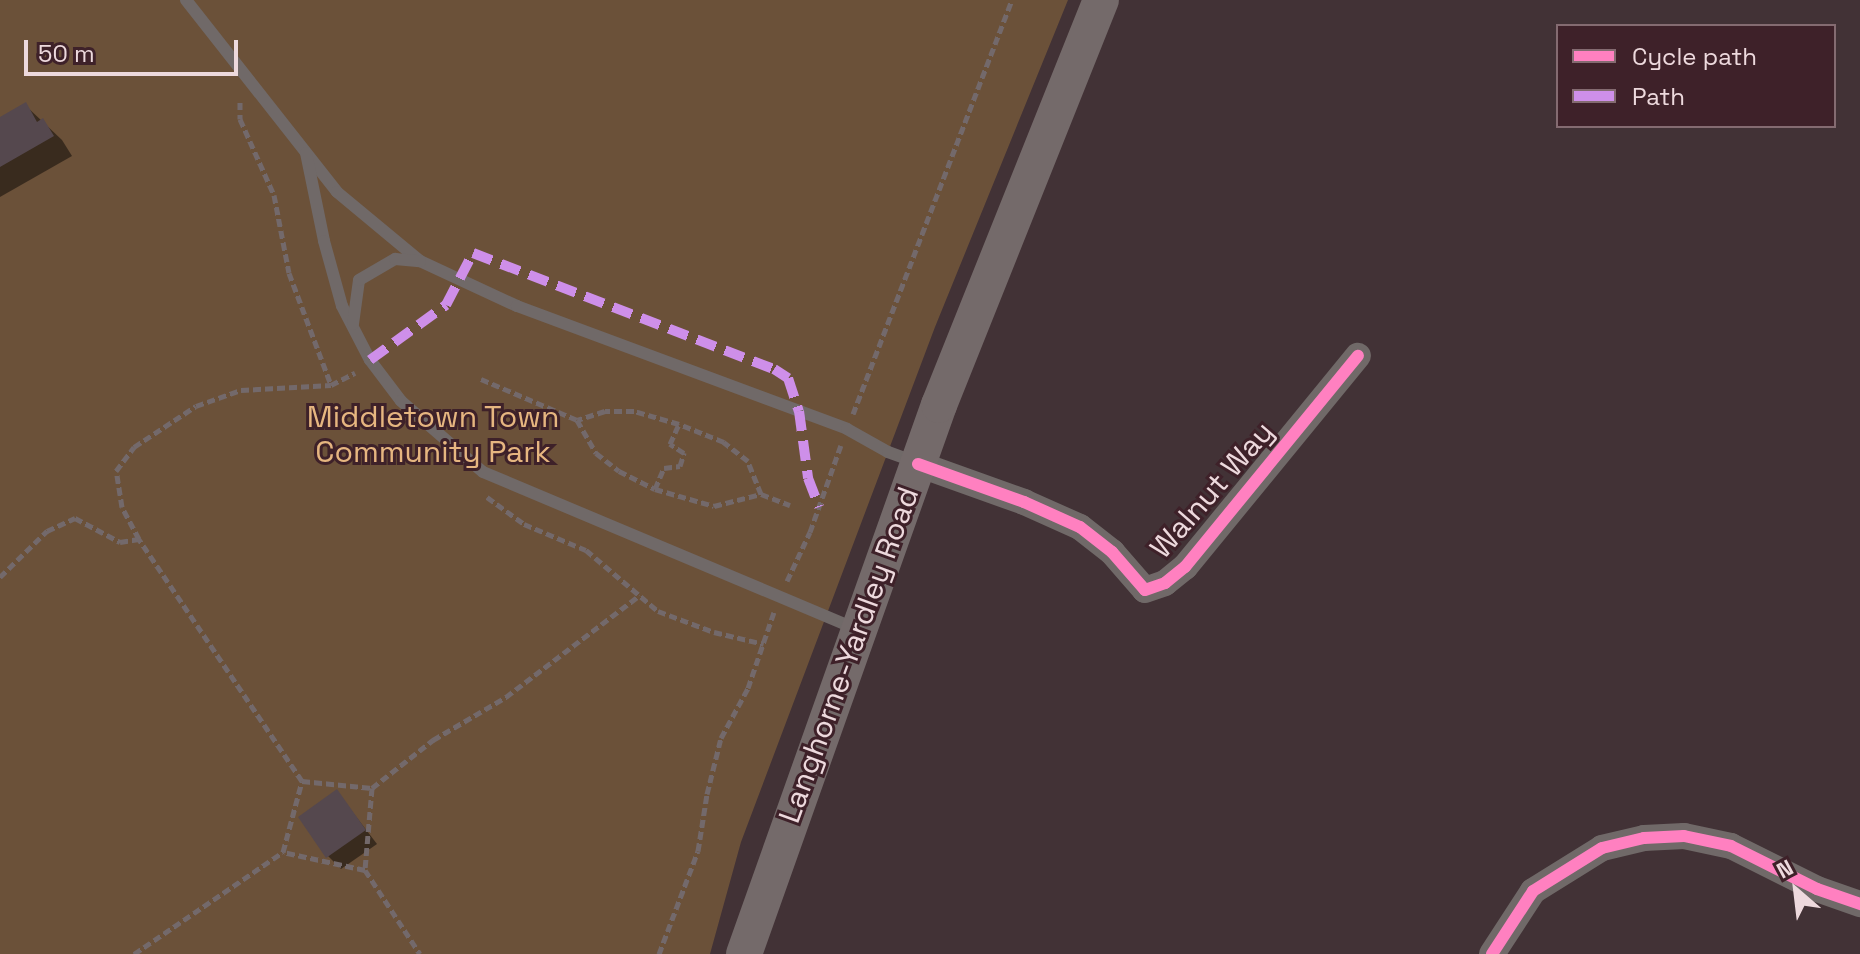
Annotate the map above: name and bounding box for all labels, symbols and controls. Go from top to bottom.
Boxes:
scale bar [28,24,242,74]
legend [1556,24,1836,128]
text: 50 m [38,38,95,69]
text: Cycle path [1632,41,1757,72]
text: Path [1632,81,1685,112]
park label: Middletown Town Community Park [306,399,560,470]
street label: Walnut Way [1143,414,1281,566]
street label: Langhorne-Yardley Road [771,482,927,828]
north arrow [1756,850,1836,930]
text: N [1772,853,1798,885]

